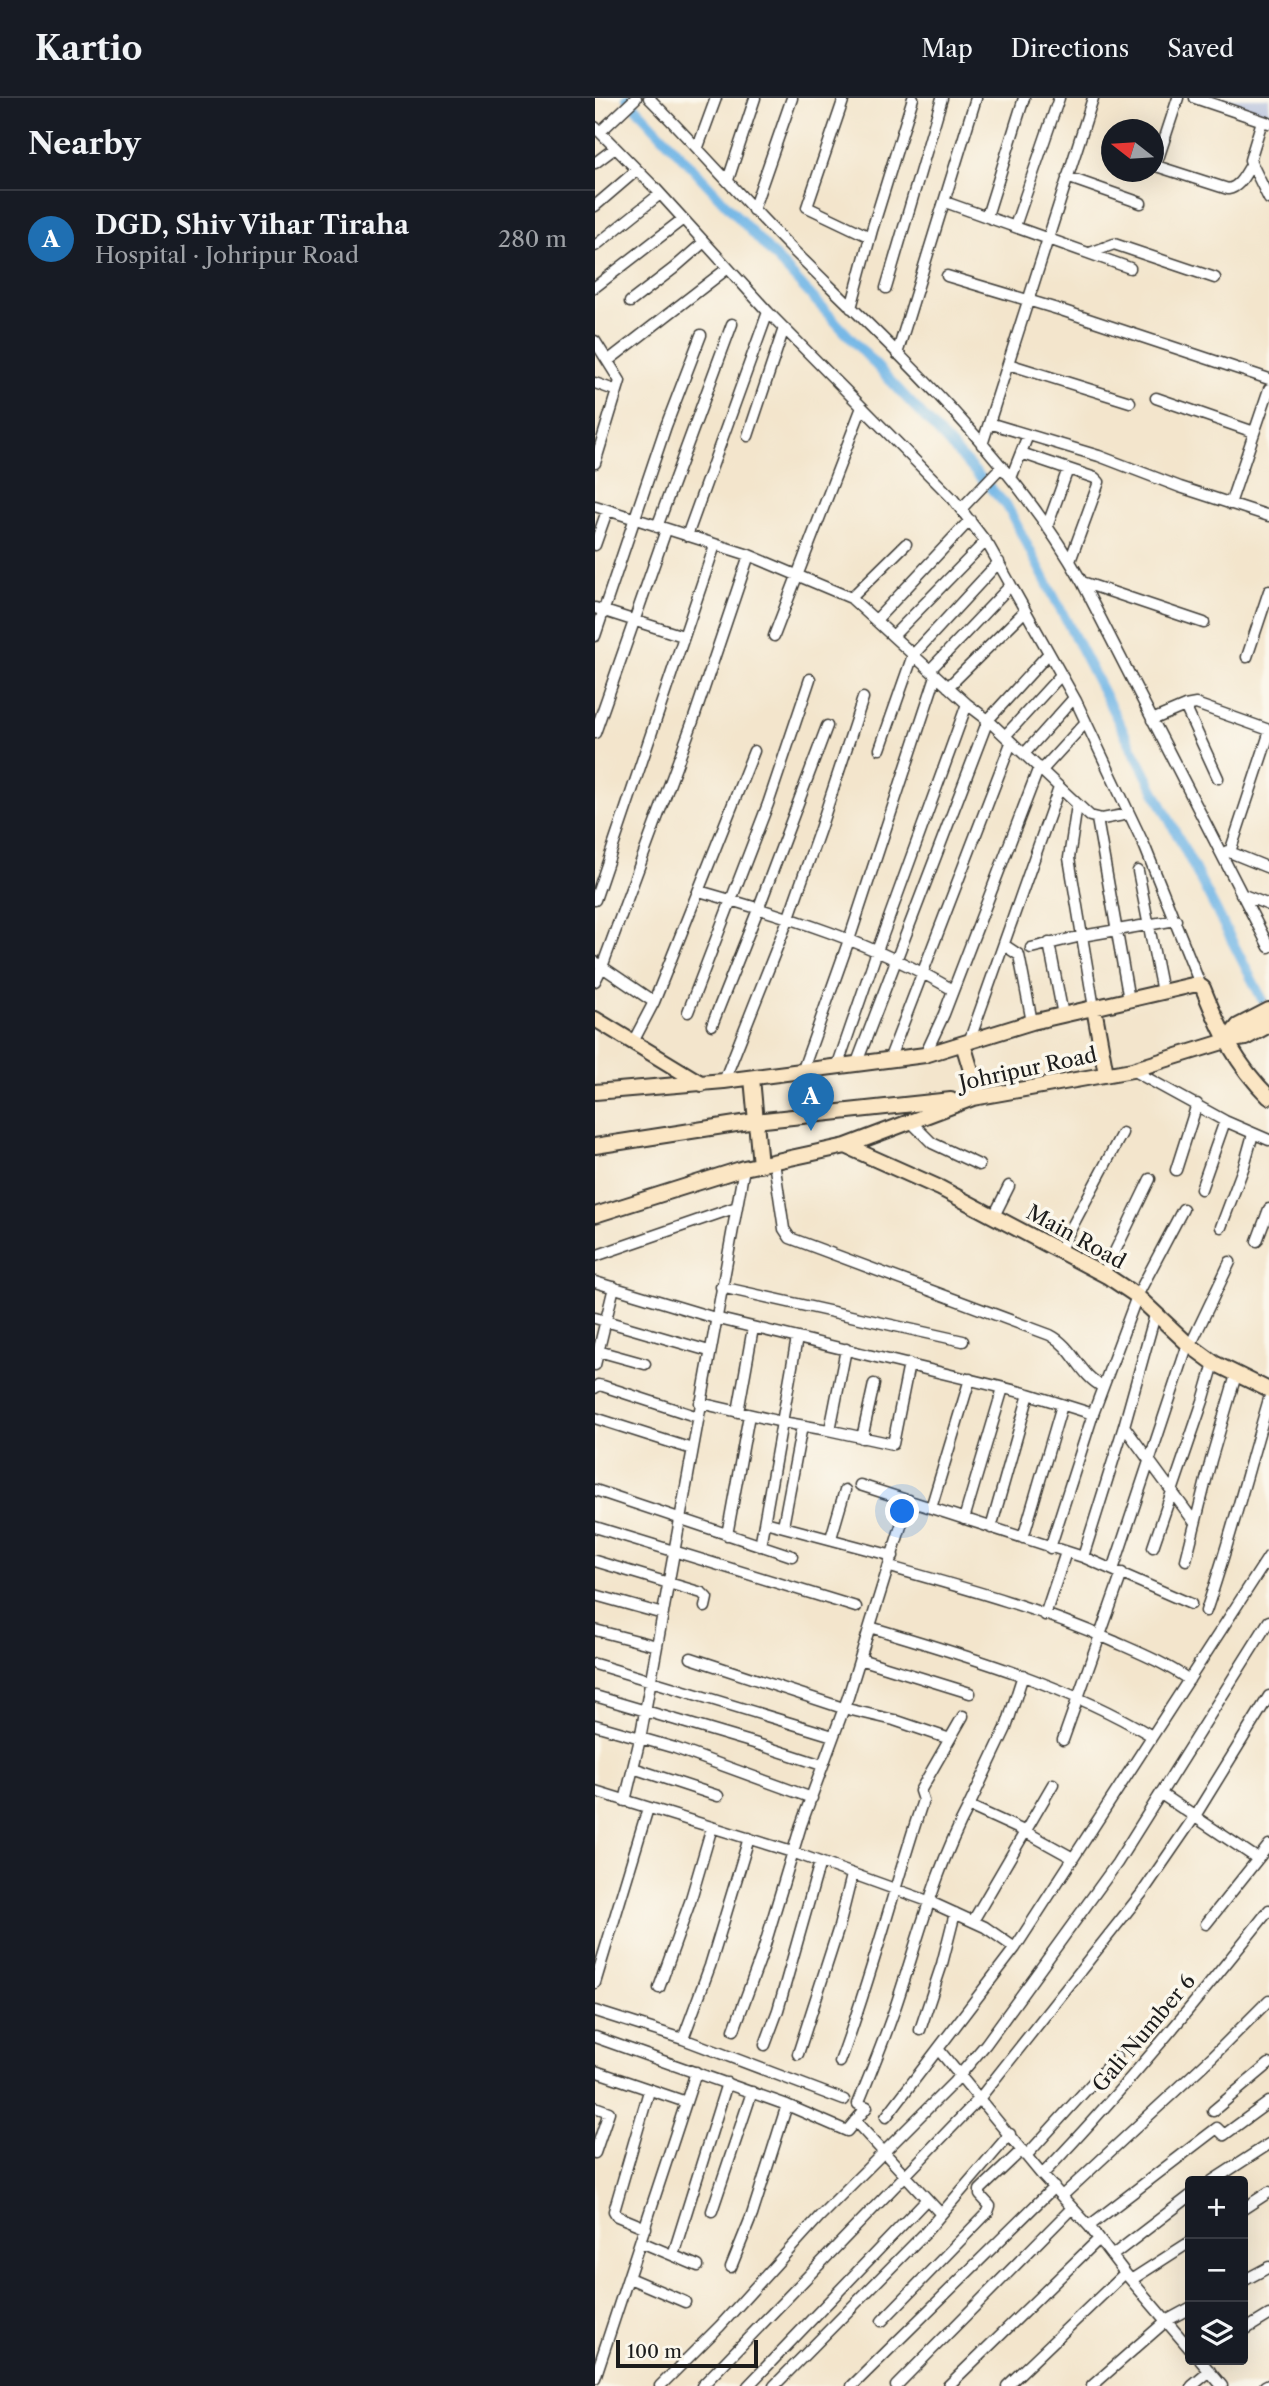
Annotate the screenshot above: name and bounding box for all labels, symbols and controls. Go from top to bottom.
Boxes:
text: Kartio [35,28,143,69]
text: Map [921,34,973,63]
text: Directions [1011,34,1129,63]
text: Saved [1167,34,1234,63]
north arrow [1101,119,1164,182]
text: Nearby [28,125,141,162]
text: DGD, Shiv Vihar Tiraha [95,209,409,241]
text: A [42,225,60,253]
text: 280 m [498,225,567,253]
text: Hospital · Johripur Road [95,241,359,269]
street label: Johripur Road [954,1042,1099,1096]
pin: A [788,1073,834,1131]
street label: Main Road [1022,1199,1130,1274]
your location [885,1494,919,1528]
street label: Gali Number 6 [1087,1969,1200,2097]
map controls [1185,2176,1248,2365]
button: + [1185,2176,1248,2239]
button: − [1185,2239,1248,2302]
button: layers [1185,2302,1248,2365]
scale bar [616,2337,758,2369]
text: 100 m [627,2340,682,2363]

